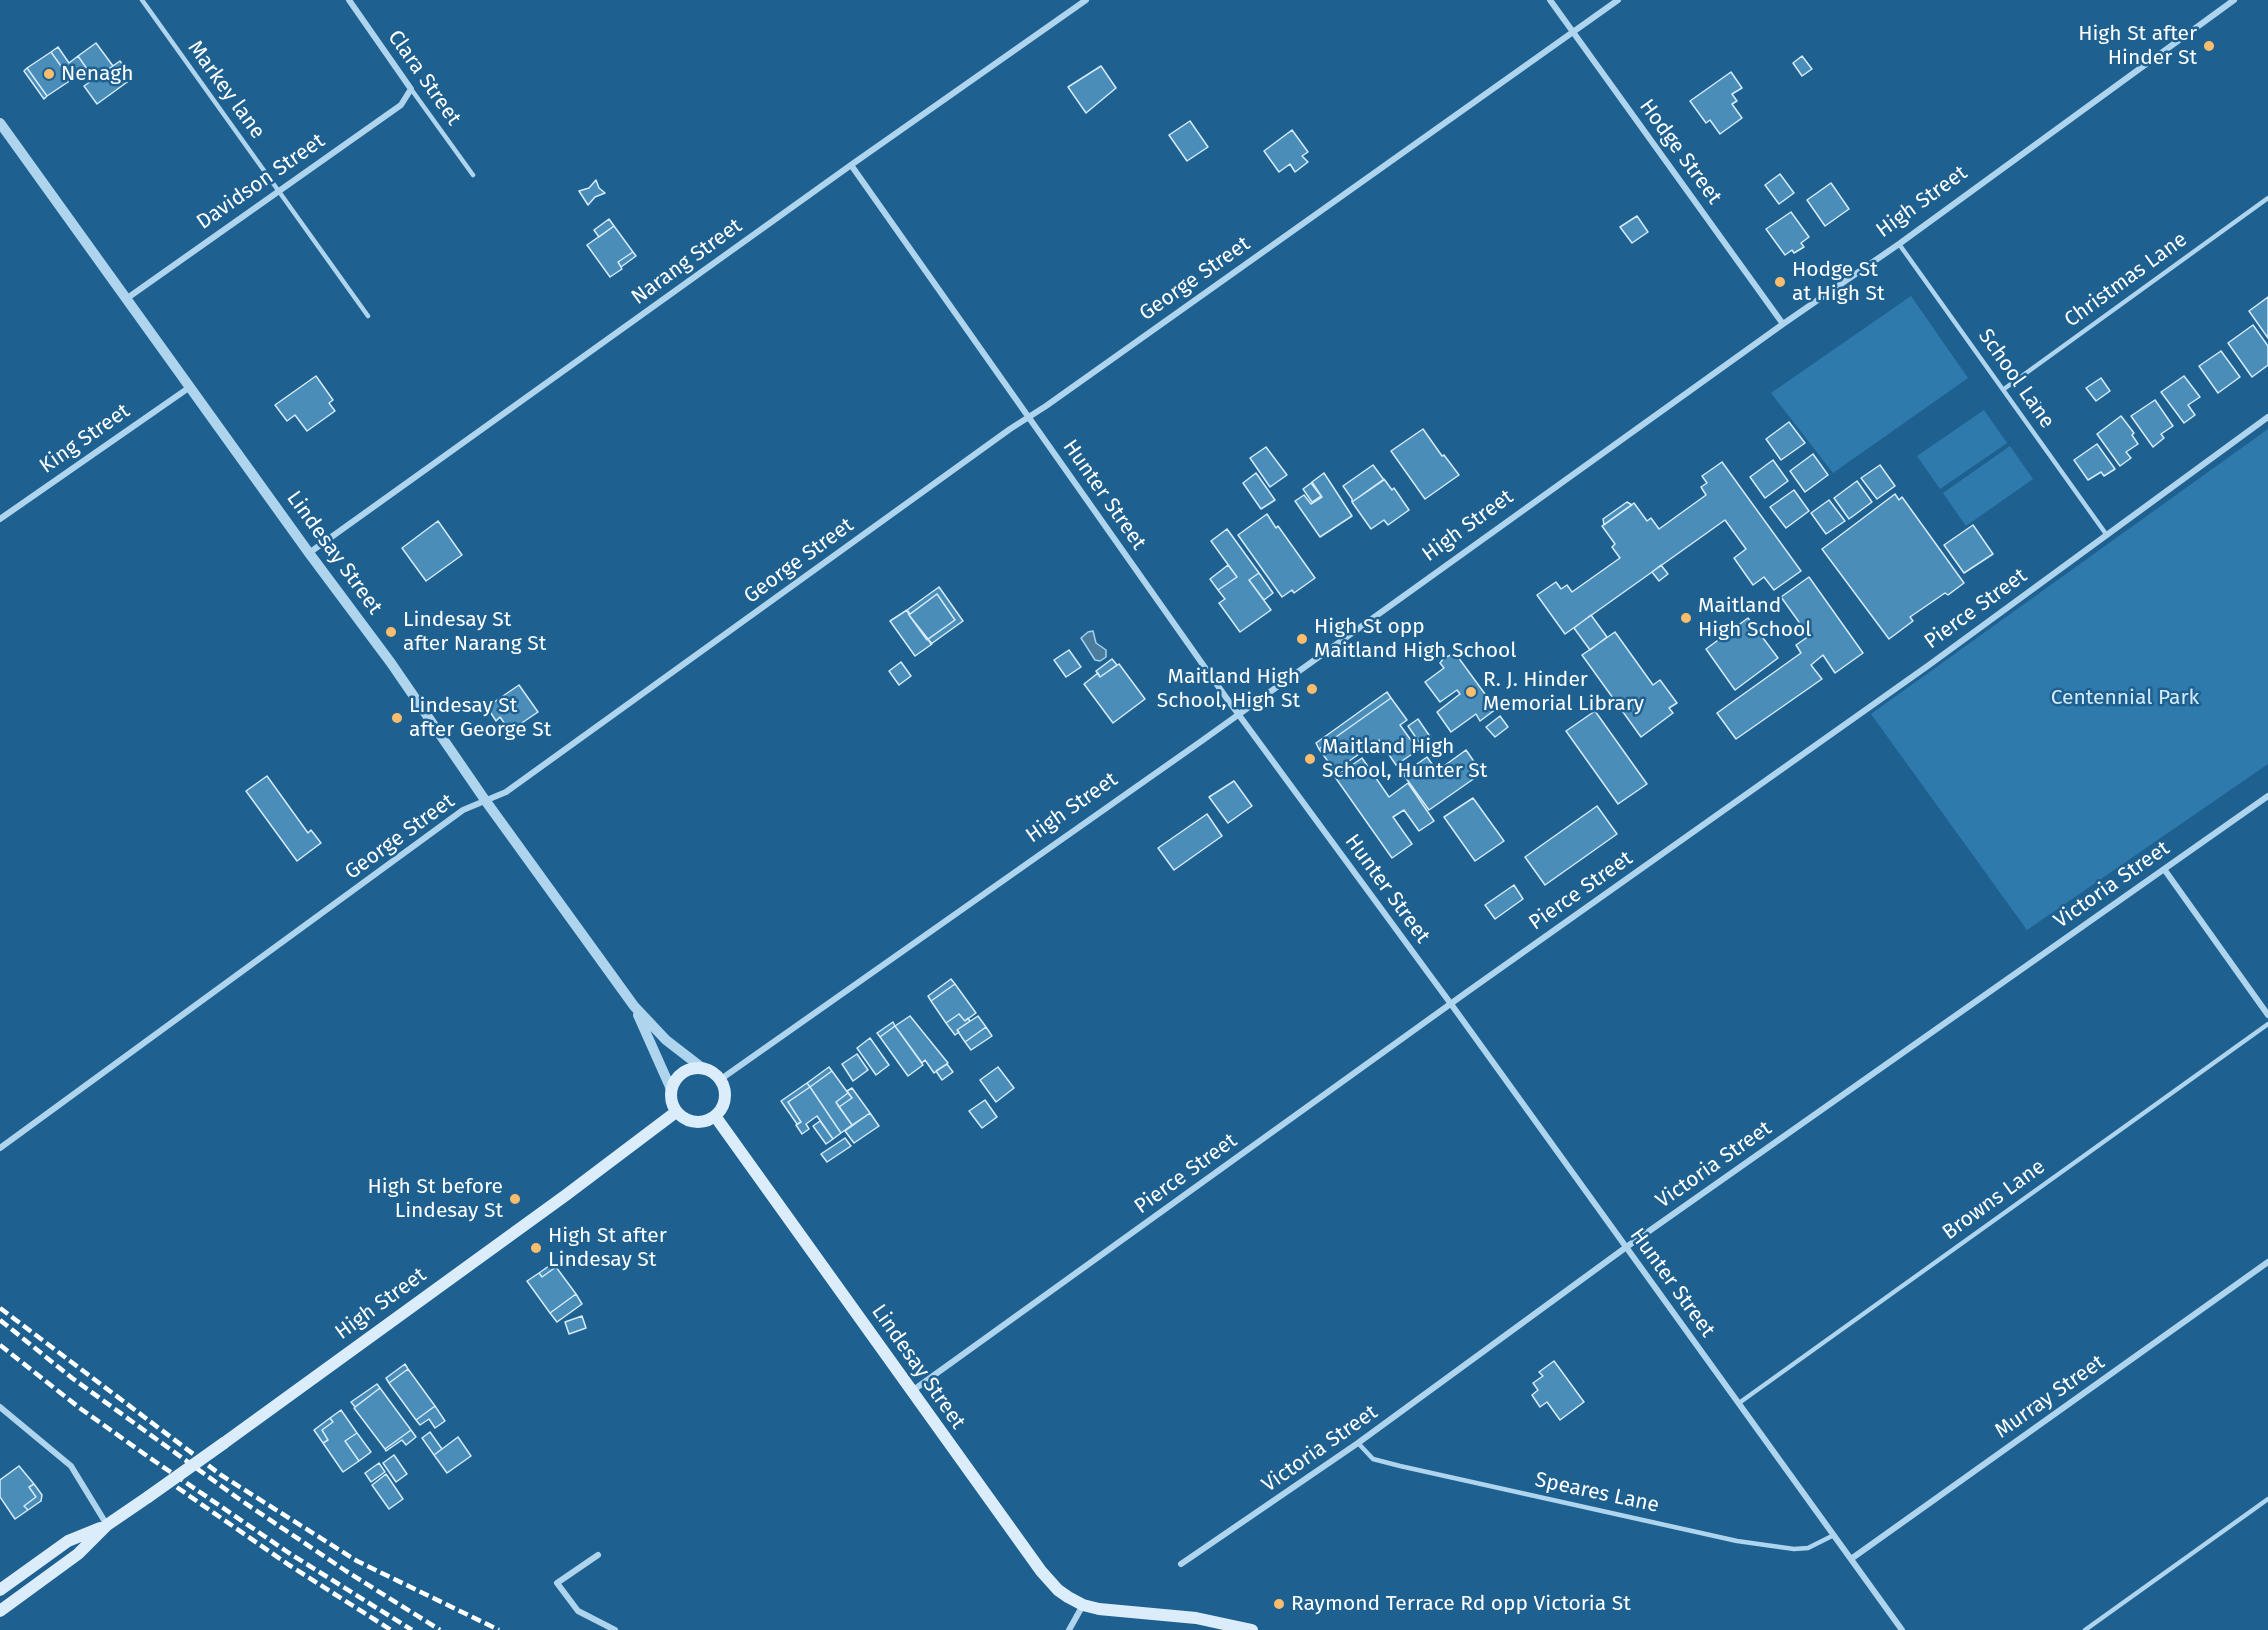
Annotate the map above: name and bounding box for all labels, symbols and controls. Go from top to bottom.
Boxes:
place label: High St after Hinder St [2078,21,2197,71]
street label: Clara Street [382,26,466,130]
street label: Markey lane [182,36,270,144]
marker: High St after Hinder St [2202,39,2216,53]
place label: Nenagh [61,61,134,87]
marker: Nenagh [42,67,56,81]
street label: Hodge Street [1633,95,1727,209]
street label: Davidson Street [192,129,330,235]
street label: High Street [1872,161,1972,243]
street label: Narang Street [627,214,747,310]
street label: Christmas Lane [2060,227,2192,333]
street label: George Street [1135,232,1255,326]
place label: Hodge St at High St [1792,257,1885,307]
marker: Hodge St at High St [1773,275,1787,289]
street label: School Lane [1973,324,2059,434]
street label: King Street [35,399,135,479]
street label: Hunter Street [1057,435,1151,555]
street label: High Street [1418,485,1518,567]
street label: Lindesay Street [281,486,387,620]
street label: George Street [739,513,859,609]
street label: Pierce Street [1920,563,2032,655]
place label: Maitland High School [1698,593,1811,643]
place label: Lindesay St after Narang St [403,607,546,657]
marker: Maitland High School [1679,611,1693,625]
place label: High St opp Maitland High School [1314,614,1516,664]
marker: Lindesay St after Narang St [384,625,398,639]
marker: High St opp Maitland High School [1295,632,1309,646]
place label: Maitland High School, High St [1157,664,1300,714]
place label: R. J. Hinder Memorial Library [1483,667,1644,717]
marker: Maitland High School, High St [1305,682,1319,696]
marker: R. J. Hinder Memorial Library [1464,685,1478,699]
park label: Centennial Park [2051,685,2199,711]
place label: Lindesay St after George St [409,693,551,743]
marker: Lindesay St after George St [390,711,404,725]
place label: Maitland High School, Hunter St [1322,734,1487,784]
marker: Maitland High School, Hunter St [1303,752,1317,766]
street label: High Street [1021,767,1123,849]
street label: George Street [340,789,460,885]
street label: Hunter Street [1339,830,1435,948]
street label: Victoria Street [2049,836,2175,934]
street label: Pierce Street [1524,846,1638,936]
street label: Victoria Street [1651,1116,1777,1214]
street label: Pierce Street [1130,1128,1242,1220]
street label: Browns Lane [1938,1154,2050,1246]
place label: High St before Lindesay St [367,1174,503,1224]
marker: High St before Lindesay St [508,1192,522,1206]
place label: High St after Lindesay St [548,1223,667,1273]
street label: Hunter Street [1624,1224,1720,1342]
marker: High St after Lindesay St [529,1241,543,1255]
street label: High Street [331,1263,431,1345]
street label: Lindesay Street [866,1300,970,1434]
street label: Murray Street [1990,1350,2110,1444]
street label: Victoria Street [1257,1400,1383,1498]
street label: Speares Lane [1533,1468,1661,1518]
place label: Raymond Terrace Rd opp Victoria St [1291,1591,1631,1617]
marker: Raymond Terrace Rd opp Victoria St [1272,1597,1286,1611]

